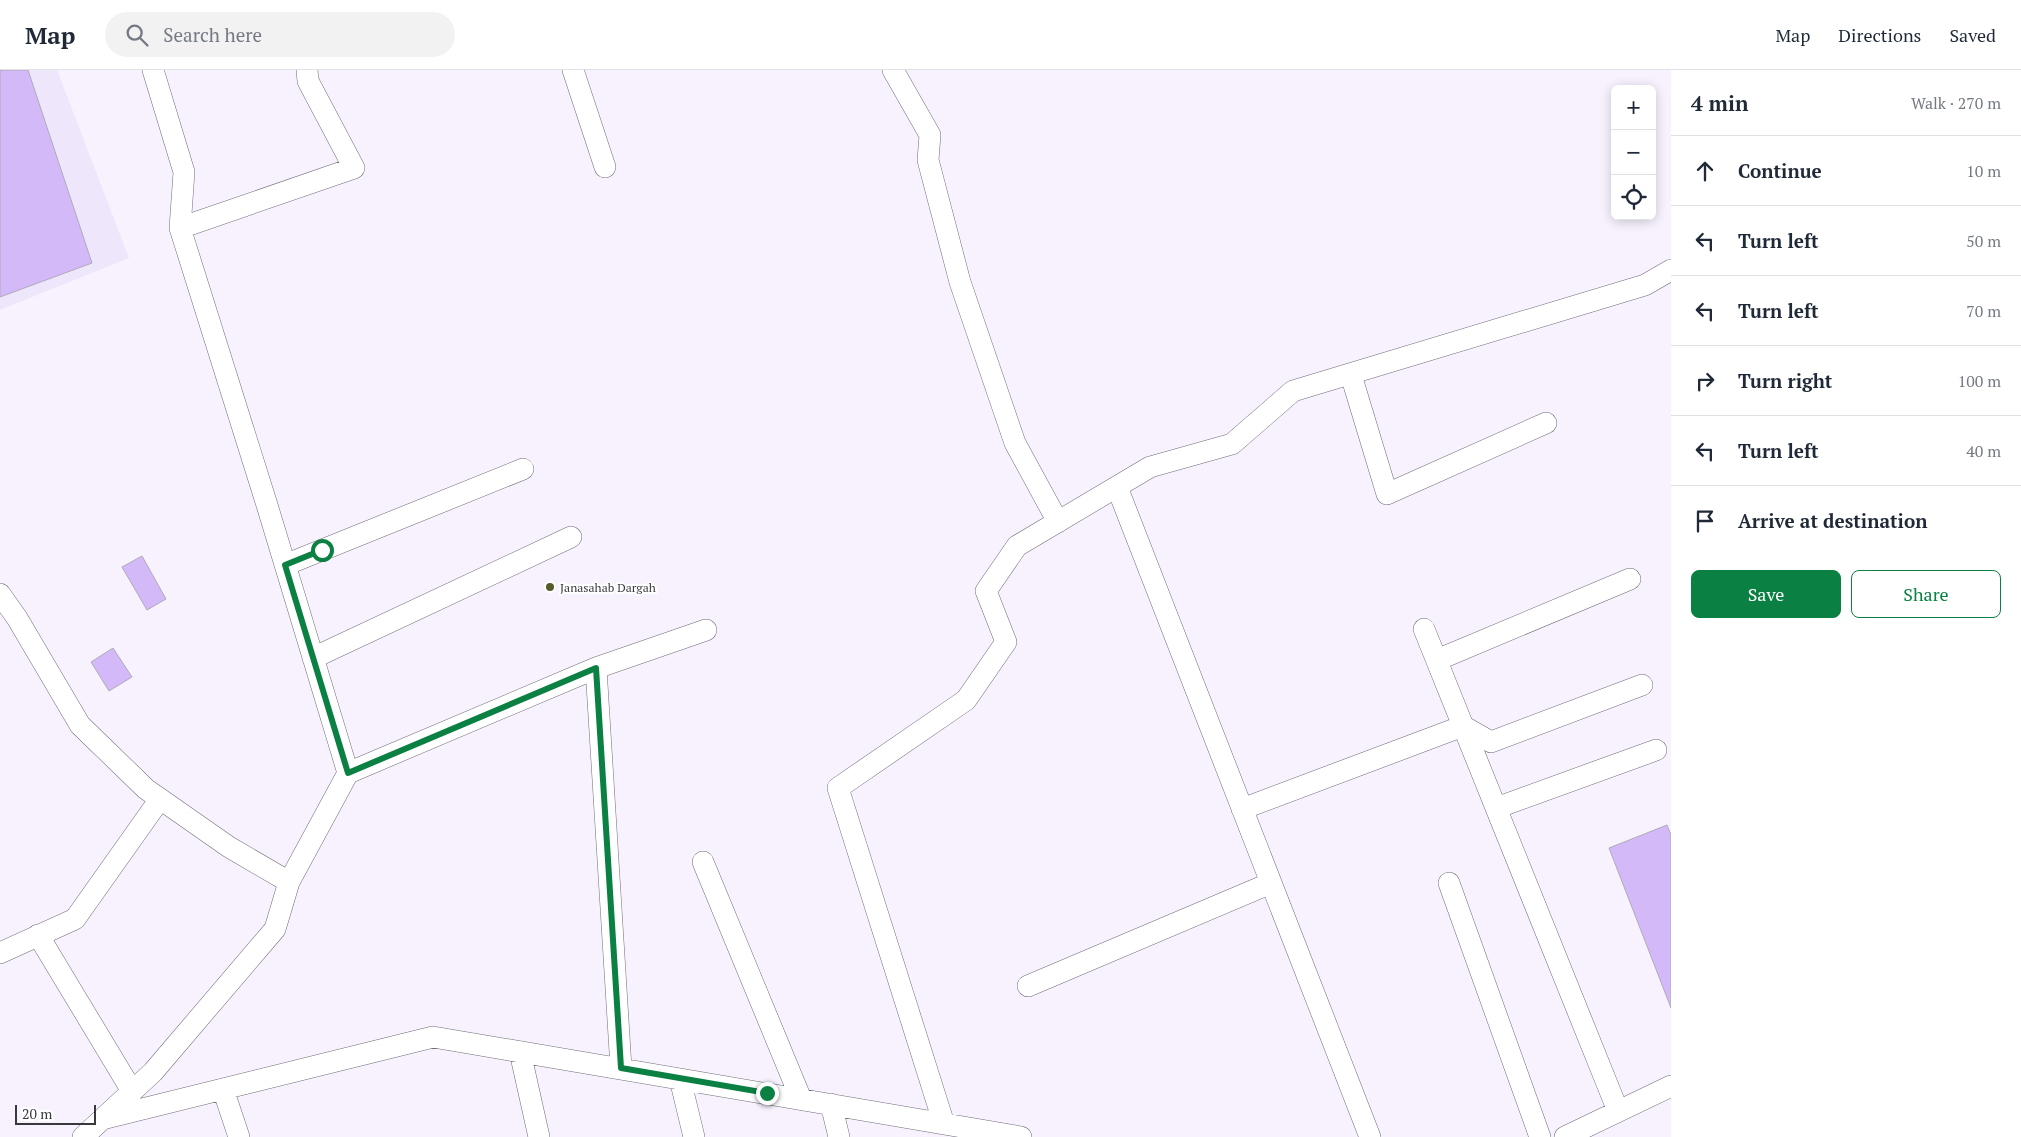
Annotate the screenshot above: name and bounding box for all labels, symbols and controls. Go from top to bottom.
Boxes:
search box [105,12,455,57]
text: Map [25,19,75,51]
icon: search [123,21,151,49]
text: Search here [163,22,262,47]
text: Map [1775,23,1810,47]
text: Directions [1838,23,1921,47]
text: Saved [1949,23,1996,47]
map controls [1611,85,1656,220]
button: + [1611,85,1656,130]
text: 4 min [1691,89,1748,117]
text: Walk · 270 m [1911,92,2001,114]
button: − [1611,130,1656,175]
icon: ahead [1691,157,1719,185]
text: Continue [1738,158,1822,183]
text: 10 m [1966,160,2001,182]
button: locate [1611,175,1656,220]
icon: left [1691,227,1719,255]
text: Turn left [1738,228,1819,253]
text: 50 m [1966,230,2001,252]
icon: left [1691,297,1719,325]
text: Turn left [1738,298,1819,323]
text: 70 m [1966,300,2001,322]
icon: right [1691,367,1719,395]
text: Turn right [1738,368,1832,393]
text: 100 m [1958,370,2001,392]
icon: left [1691,437,1719,465]
text: Turn left [1738,438,1819,463]
text: 40 m [1966,440,2001,462]
icon: arrive [1691,507,1719,535]
text: Arrive at destination [1738,508,1927,533]
route start [311,539,334,562]
button: Save [1691,570,1841,618]
button: Share [1851,570,2001,618]
place label: Janasahab Dargah [560,580,656,595]
marker: Janasahab Dargah [544,581,556,593]
route end [756,1082,779,1105]
scale bar [15,1102,96,1125]
text: 20 m [22,1104,52,1123]

